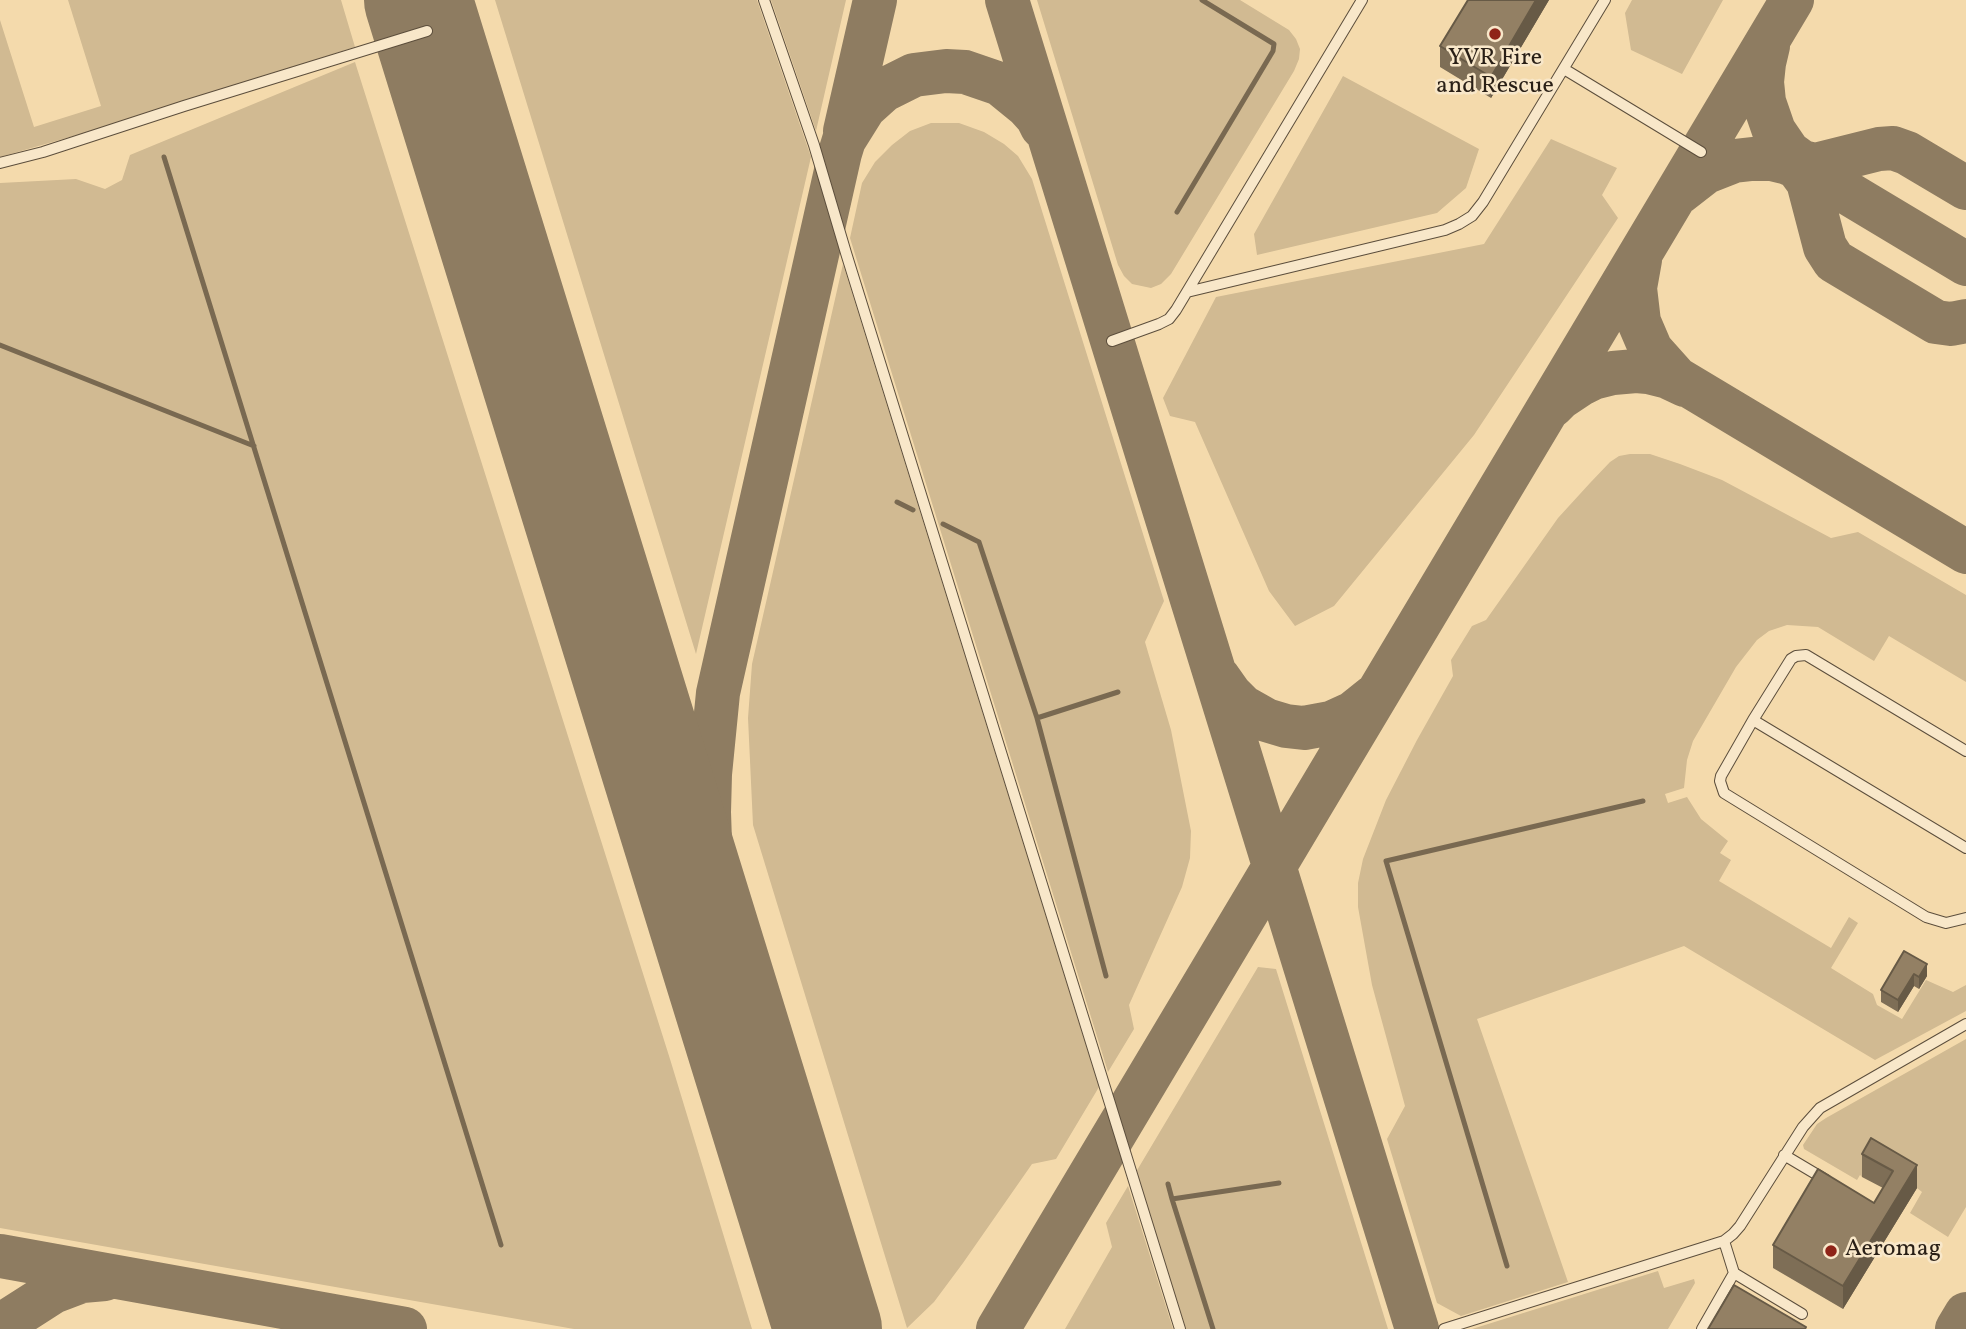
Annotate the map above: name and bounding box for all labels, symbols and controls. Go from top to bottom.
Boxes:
marker: YVR Fire and Rescue [1487,26,1503,42]
place label: YVR Fire and Rescue [1436,46,1554,102]
place label: Aeromag [1845,1237,1941,1265]
marker: Aeromag [1823,1243,1839,1259]

